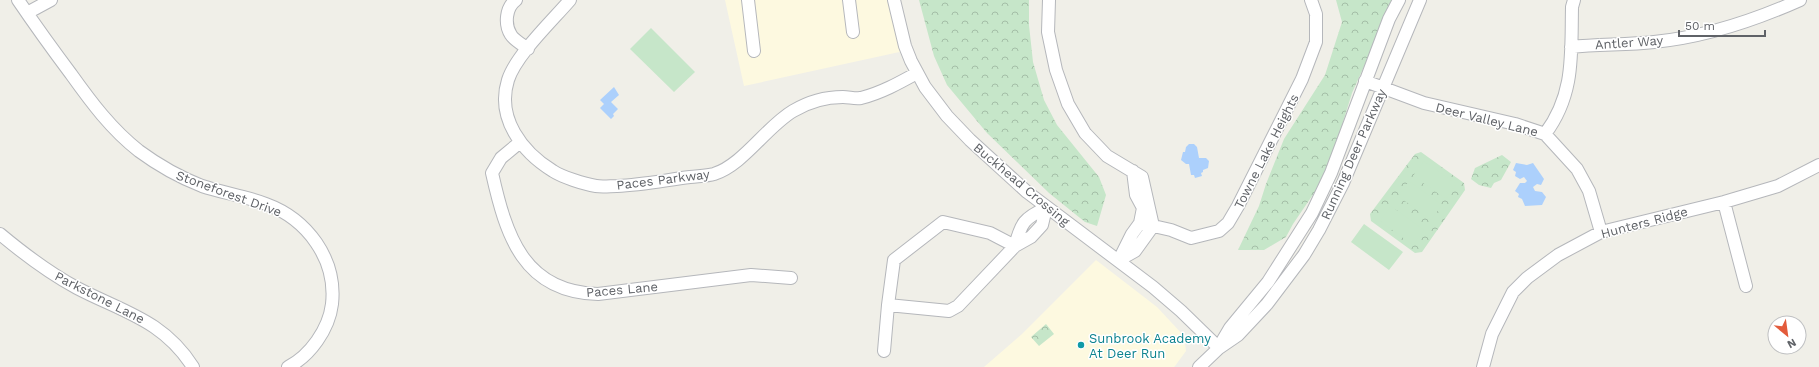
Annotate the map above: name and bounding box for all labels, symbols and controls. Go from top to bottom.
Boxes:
scale bar [1679,12,1765,38]
text: 50 m [1685,19,1715,33]
street label: Antler Way [1594,33,1664,52]
street label: Running Deer Parkway [1318,86,1389,222]
street label: Towne Lake Heights [1231,91,1302,211]
street label: Deer Valley Lane [1434,100,1540,139]
street label: Buckhead Crossing [971,140,1073,229]
street label: Paces Parkway [616,166,711,193]
street label: Stoneforest Drive [174,167,284,220]
street label: Hunters Ridge [1599,204,1689,241]
street label: Parkstone Lane [52,268,147,327]
street label: Paces Lane [586,279,659,300]
north arrow [1767,315,1807,355]
place label: Sunbrook Academy At Deer Run [1089,331,1211,361]
text: N [1785,336,1798,351]
marker: Sunbrook Academy At Deer Run [1076,340,1086,350]

